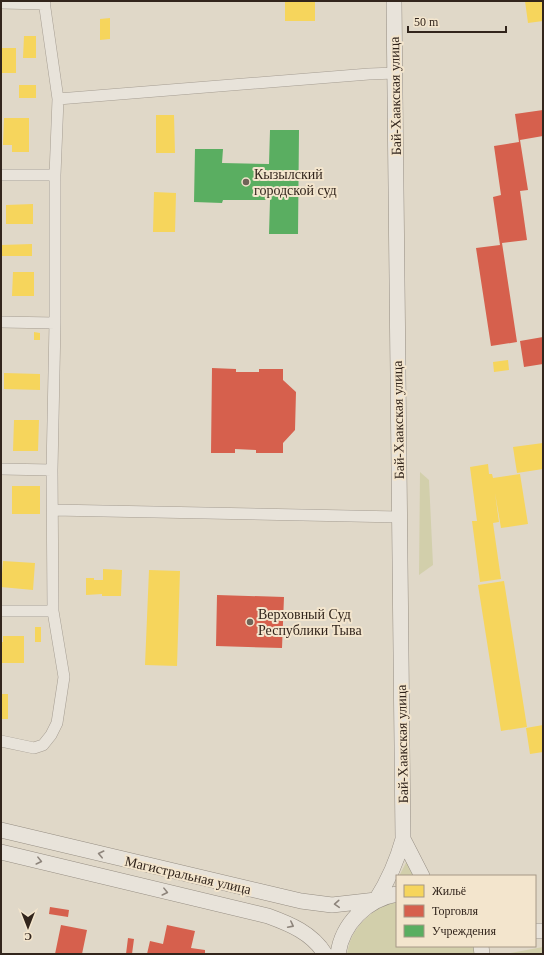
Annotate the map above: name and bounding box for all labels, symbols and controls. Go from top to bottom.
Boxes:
scale bar [408,8,506,34]
text: 50 m [414,15,439,29]
street label: Бай-Хаакская улица [387,36,404,156]
place label: Кызылский городской суд [254,167,337,198]
marker: Кызылский городской суд [241,177,251,187]
street label: Бай-Хаакская улица [390,360,407,480]
place label: Верховный Суд Республики Тыва [258,607,362,638]
marker: Верховный Суд Республики Тыва [245,617,255,627]
street label: Бай-Хаакская улица [394,684,411,804]
one-way arrow [98,850,105,859]
street label: Магистральная улица [123,854,253,898]
one-way arrow [35,856,42,865]
legend [396,875,536,947]
text: Жильё [432,884,466,898]
one-way arrow [162,887,169,895]
one-way arrow [334,900,340,909]
text: Торговля [432,904,479,918]
north arrow [8,907,48,947]
one-way arrow [286,920,294,928]
text: Учреждения [432,924,496,938]
text: С [24,931,32,943]

